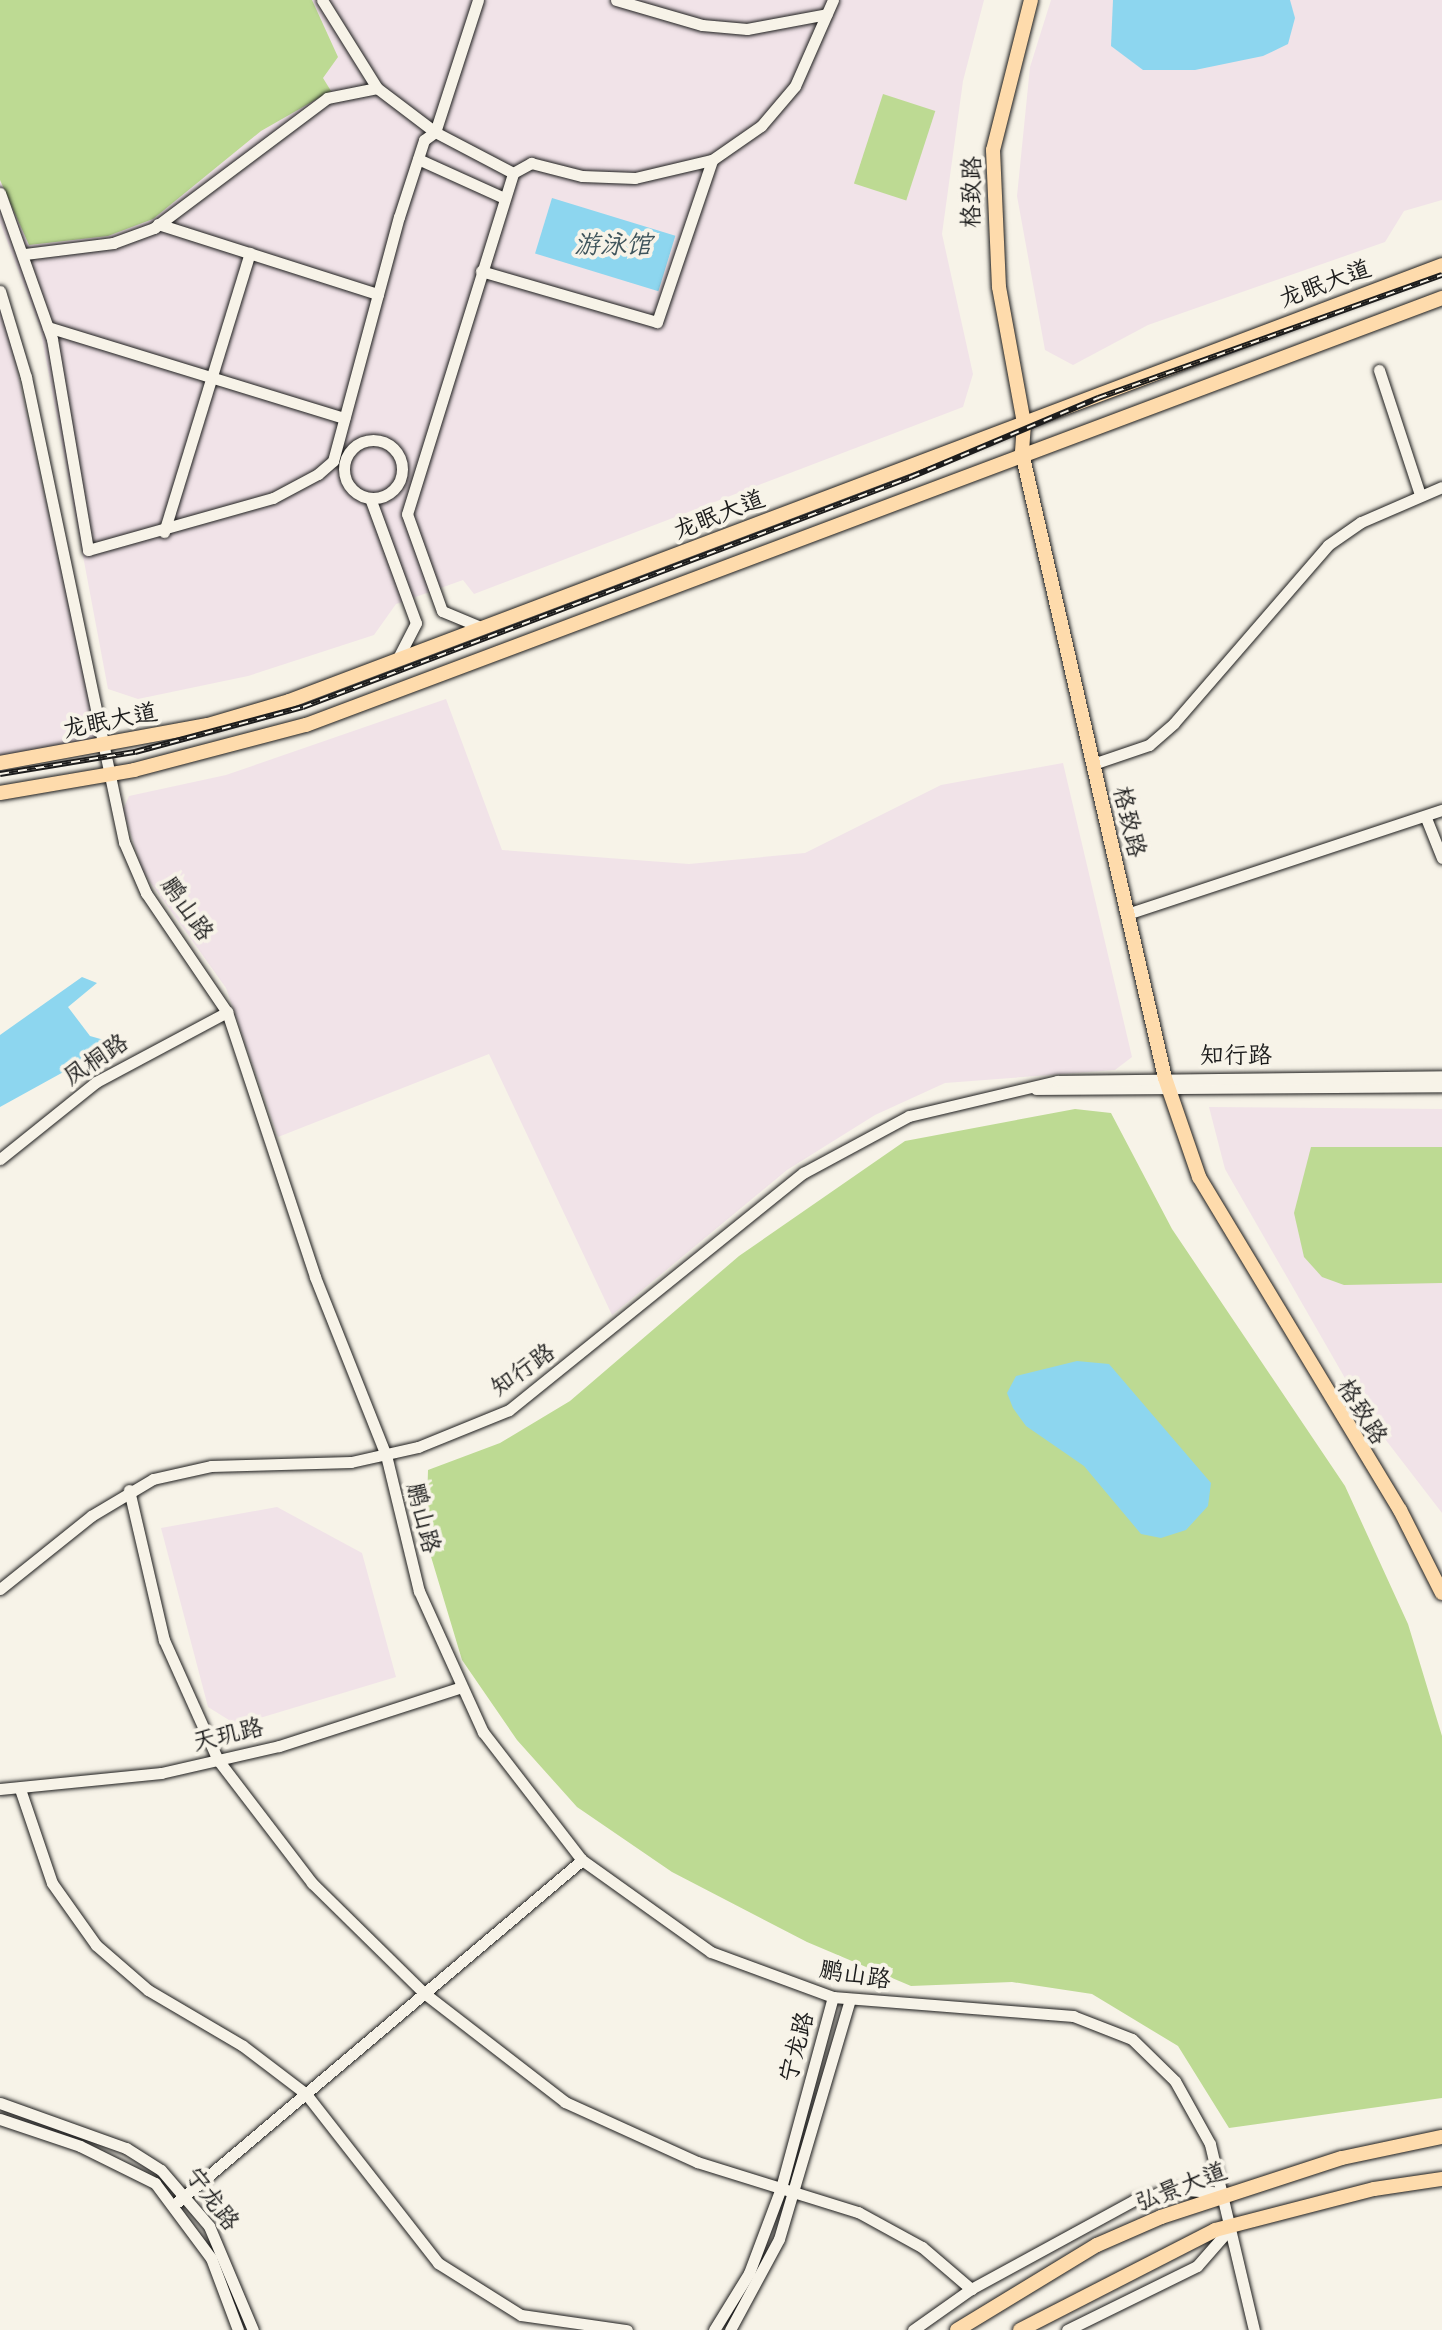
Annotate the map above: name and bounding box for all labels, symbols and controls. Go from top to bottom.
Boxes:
street label: 格致路 [957,156,987,228]
water label: 游泳馆 [574,230,652,262]
street label: 龙眠大道 [1275,254,1375,314]
street label: 龙眠大道 [669,484,769,546]
street label: 龙眠大道 [60,698,160,744]
street label: 格致路 [1107,784,1151,860]
street label: 鹏山路 [155,871,219,947]
street label: 凤桐路 [58,1028,134,1092]
street label: 知行路 [1200,1042,1272,1070]
street label: 知行路 [485,1338,561,1402]
street label: 格致路 [1331,1374,1393,1450]
street label: 鹏山路 [400,1480,446,1556]
street label: 天玑路 [190,1713,266,1757]
street label: 鹏山路 [817,1955,893,1995]
street label: 宁龙路 [774,2008,820,2086]
street label: 弘景大道 [1131,2156,1231,2218]
street label: 宁龙路 [179,2162,245,2236]

